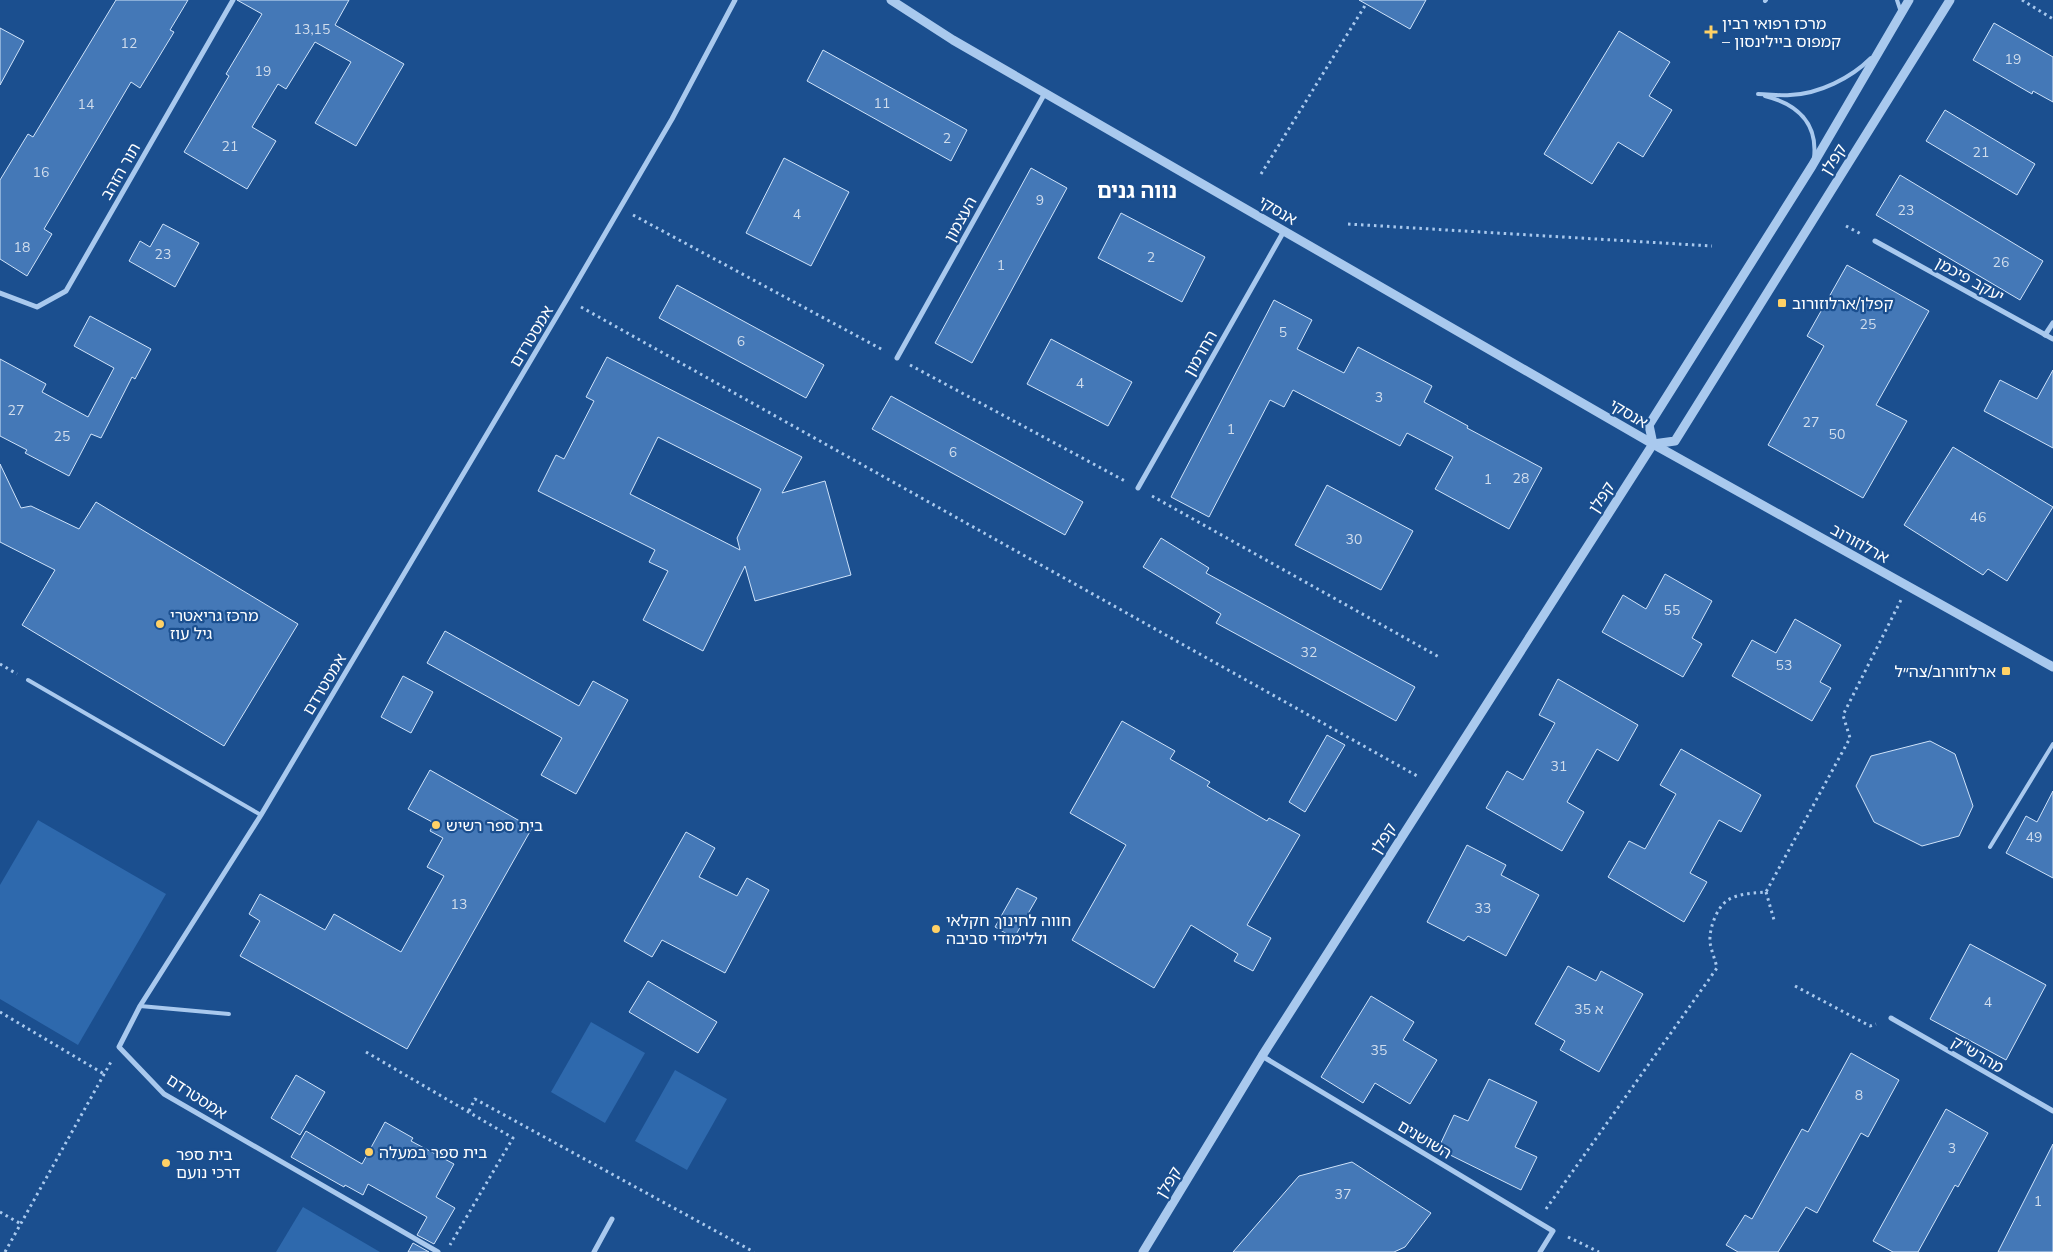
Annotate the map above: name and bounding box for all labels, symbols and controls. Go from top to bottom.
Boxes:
place label: מרכז רפואי רבין – קמפוס ביילינסון [1722,13,1841,53]
house number: 13,15 [294,20,330,39]
marker: מרכז רפואי רבין – קמפוס ביילינסון [1704,25,1718,39]
house number: 12 [121,34,137,53]
house number: 19 [2005,50,2021,69]
house number: 19 [255,62,271,81]
house number: 11 [874,94,890,113]
house number: 14 [78,95,94,114]
house number: 2 [943,129,951,148]
house number: 21 [222,137,238,156]
street label: תור הזהב [96,139,146,204]
street label: קפלן [1816,140,1852,179]
house number: 21 [1973,143,1989,162]
house number: 16 [33,163,49,182]
district label: נווה גנים [1097,177,1177,205]
house number: 9 [1036,191,1044,210]
street label: אנסקי [1254,191,1301,231]
street label: העצמון [939,193,982,246]
house number: 23 [1898,201,1914,220]
house number: 4 [793,205,801,224]
house number: 18 [14,238,30,257]
house number: 23 [155,245,171,264]
house number: 2 [1147,248,1155,267]
street label: יעקב פיכמן [1931,252,2008,308]
house number: 26 [1993,253,2009,272]
house number: 1 [997,256,1005,275]
place label: קפלן/ארלוזורוב [1792,293,1893,315]
marker: קפלן/ארלוזורוב [1776,297,1788,309]
street label: אמסטרדם [505,302,559,371]
house number: 25 [1860,315,1876,334]
house number: 5 [1279,323,1287,342]
street label: החרמון [1179,327,1223,380]
house number: 6 [737,332,745,351]
house number: 4 [1076,374,1084,393]
house number: 3 [1375,388,1383,407]
street label: אנסקי [1605,394,1652,434]
house number: 27 [8,401,24,420]
house number: 27 [1803,413,1819,432]
house number: 1 [1227,420,1235,439]
house number: 50 [1829,425,1845,444]
house number: 25 [54,427,70,446]
house number: 6 [949,443,957,462]
house number: 28 [1513,469,1529,488]
house number: 1 [1484,470,1492,489]
street label: קפלן [1584,478,1620,517]
house number: 46 [1970,508,1986,527]
street label: ארלוזורוב [1826,519,1893,569]
house number: 30 [1346,530,1362,549]
house number: 55 [1664,601,1680,620]
place label: מרכז גריאטרי גיל עוז [170,605,258,645]
marker: מרכז גריאטרי גיל עוז [154,618,166,630]
house number: 32 [1301,643,1317,662]
street label: אמסטרדם [298,650,352,719]
house number: 53 [1776,656,1792,675]
place label: ארלוזורוב/צה״ל [1895,661,1996,683]
marker: ארלוזורוב/צה״ל [2000,665,2012,677]
house number: 31 [1551,757,1567,776]
place label: בית ספר רשיש [446,815,543,837]
marker: בית ספר רשיש [430,819,442,831]
street label: קפלן [1366,819,1402,858]
house number: 49 [2026,828,2042,847]
house number: 13 [451,895,467,914]
house number: 33 [1475,899,1491,918]
place label: חווה לחינוך חקלאי וללימודי סביבה [946,910,1071,950]
marker: חווה לחינוך חקלאי וללימודי סביבה [930,923,942,935]
house number: 4 [1984,993,1992,1012]
house number: 35 א [1574,1000,1604,1019]
street label: מהרש"ק [1947,1031,2008,1079]
house number: 35 [1371,1041,1387,1060]
street label: אמסטרדם [162,1069,231,1125]
house number: 8 [1855,1086,1863,1105]
street label: השושנים [1393,1115,1456,1165]
house number: 3 [1948,1139,1956,1158]
place label: בית ספר במעלה [379,1142,487,1164]
place label: בית ספר דרכי נועם [176,1144,241,1184]
marker: בית ספר במעלה [363,1146,375,1158]
marker: בית ספר דרכי נועם [160,1157,172,1169]
street label: קפלן [1151,1163,1187,1202]
house number: 37 [1335,1185,1351,1204]
house number: 1 [2034,1192,2042,1211]

